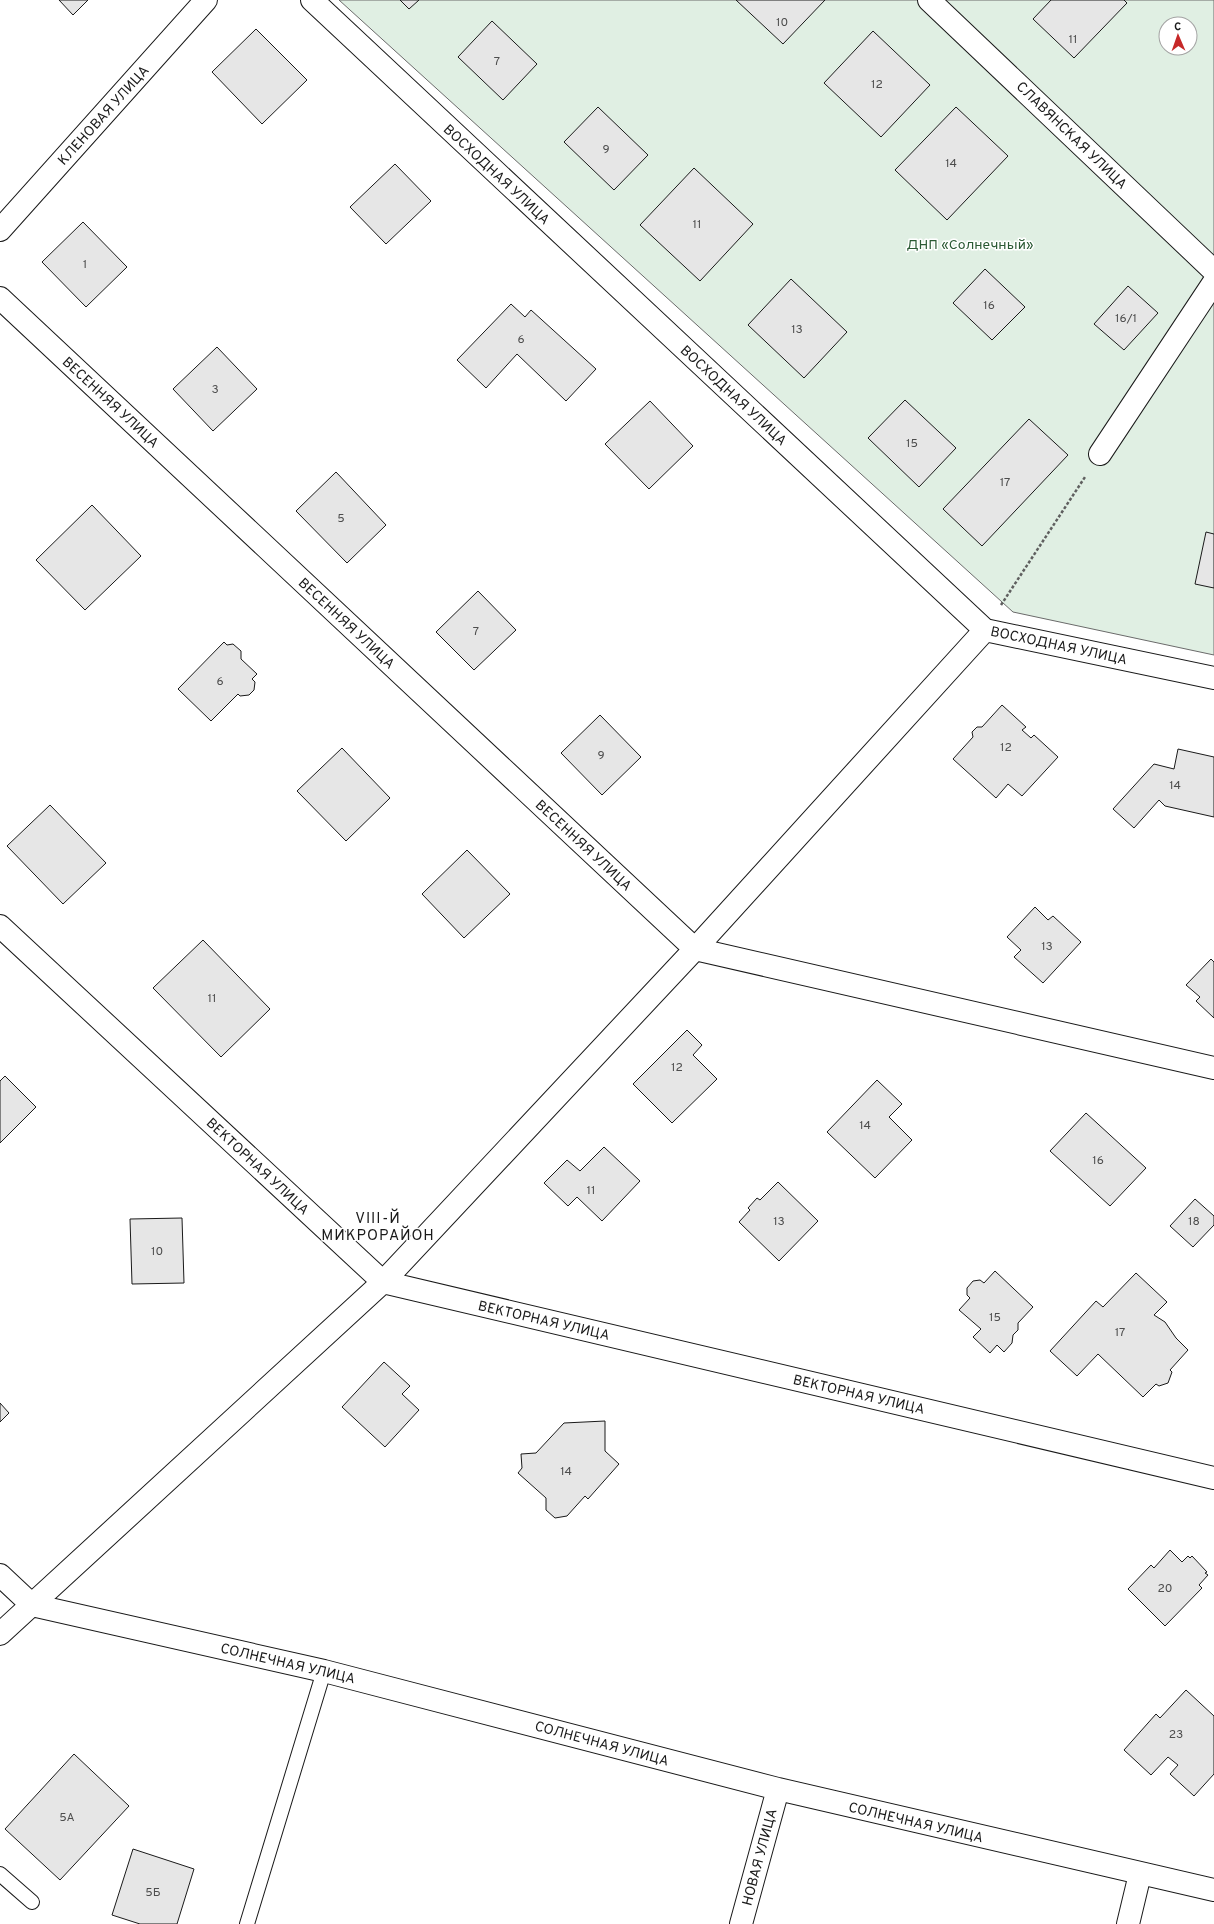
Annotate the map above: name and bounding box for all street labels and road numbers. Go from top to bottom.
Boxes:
street label: КЛЕНОВАЯ УЛИЦА [55,63,153,169]
street label: СЛАВЯНСКАЯ УЛИЦА [1012,79,1130,193]
street label: ВОСХОДНАЯ УЛИЦА [439,121,553,229]
street label: ВОСХОДНАЯ УЛИЦА [676,342,790,450]
street label: ВЕСЕННЯЯ УЛИЦА [58,354,162,452]
street label: ВЕСЕННЯЯ УЛИЦА [294,575,398,673]
street label: ВОСХОДНАЯ УЛИЦА [989,624,1129,669]
street label: ВЕСЕННЯЯ УЛИЦА [531,797,635,895]
street label: ВЕКТОРНАЯ УЛИЦА [202,1115,312,1219]
street label: ВЕКТОРНАЯ УЛИЦА [476,1298,611,1345]
street label: ВЕКТОРНАЯ УЛИЦА [791,1372,926,1419]
street label: СОЛНЕЧНАЯ УЛИЦА [218,1641,357,1688]
street label: СОЛНЕЧНАЯ УЛИЦА [533,1718,670,1771]
street label: СОЛНЕЧНАЯ УЛИЦА [846,1800,985,1847]
street label: НОВАЯ УЛИЦА [739,1807,782,1908]

